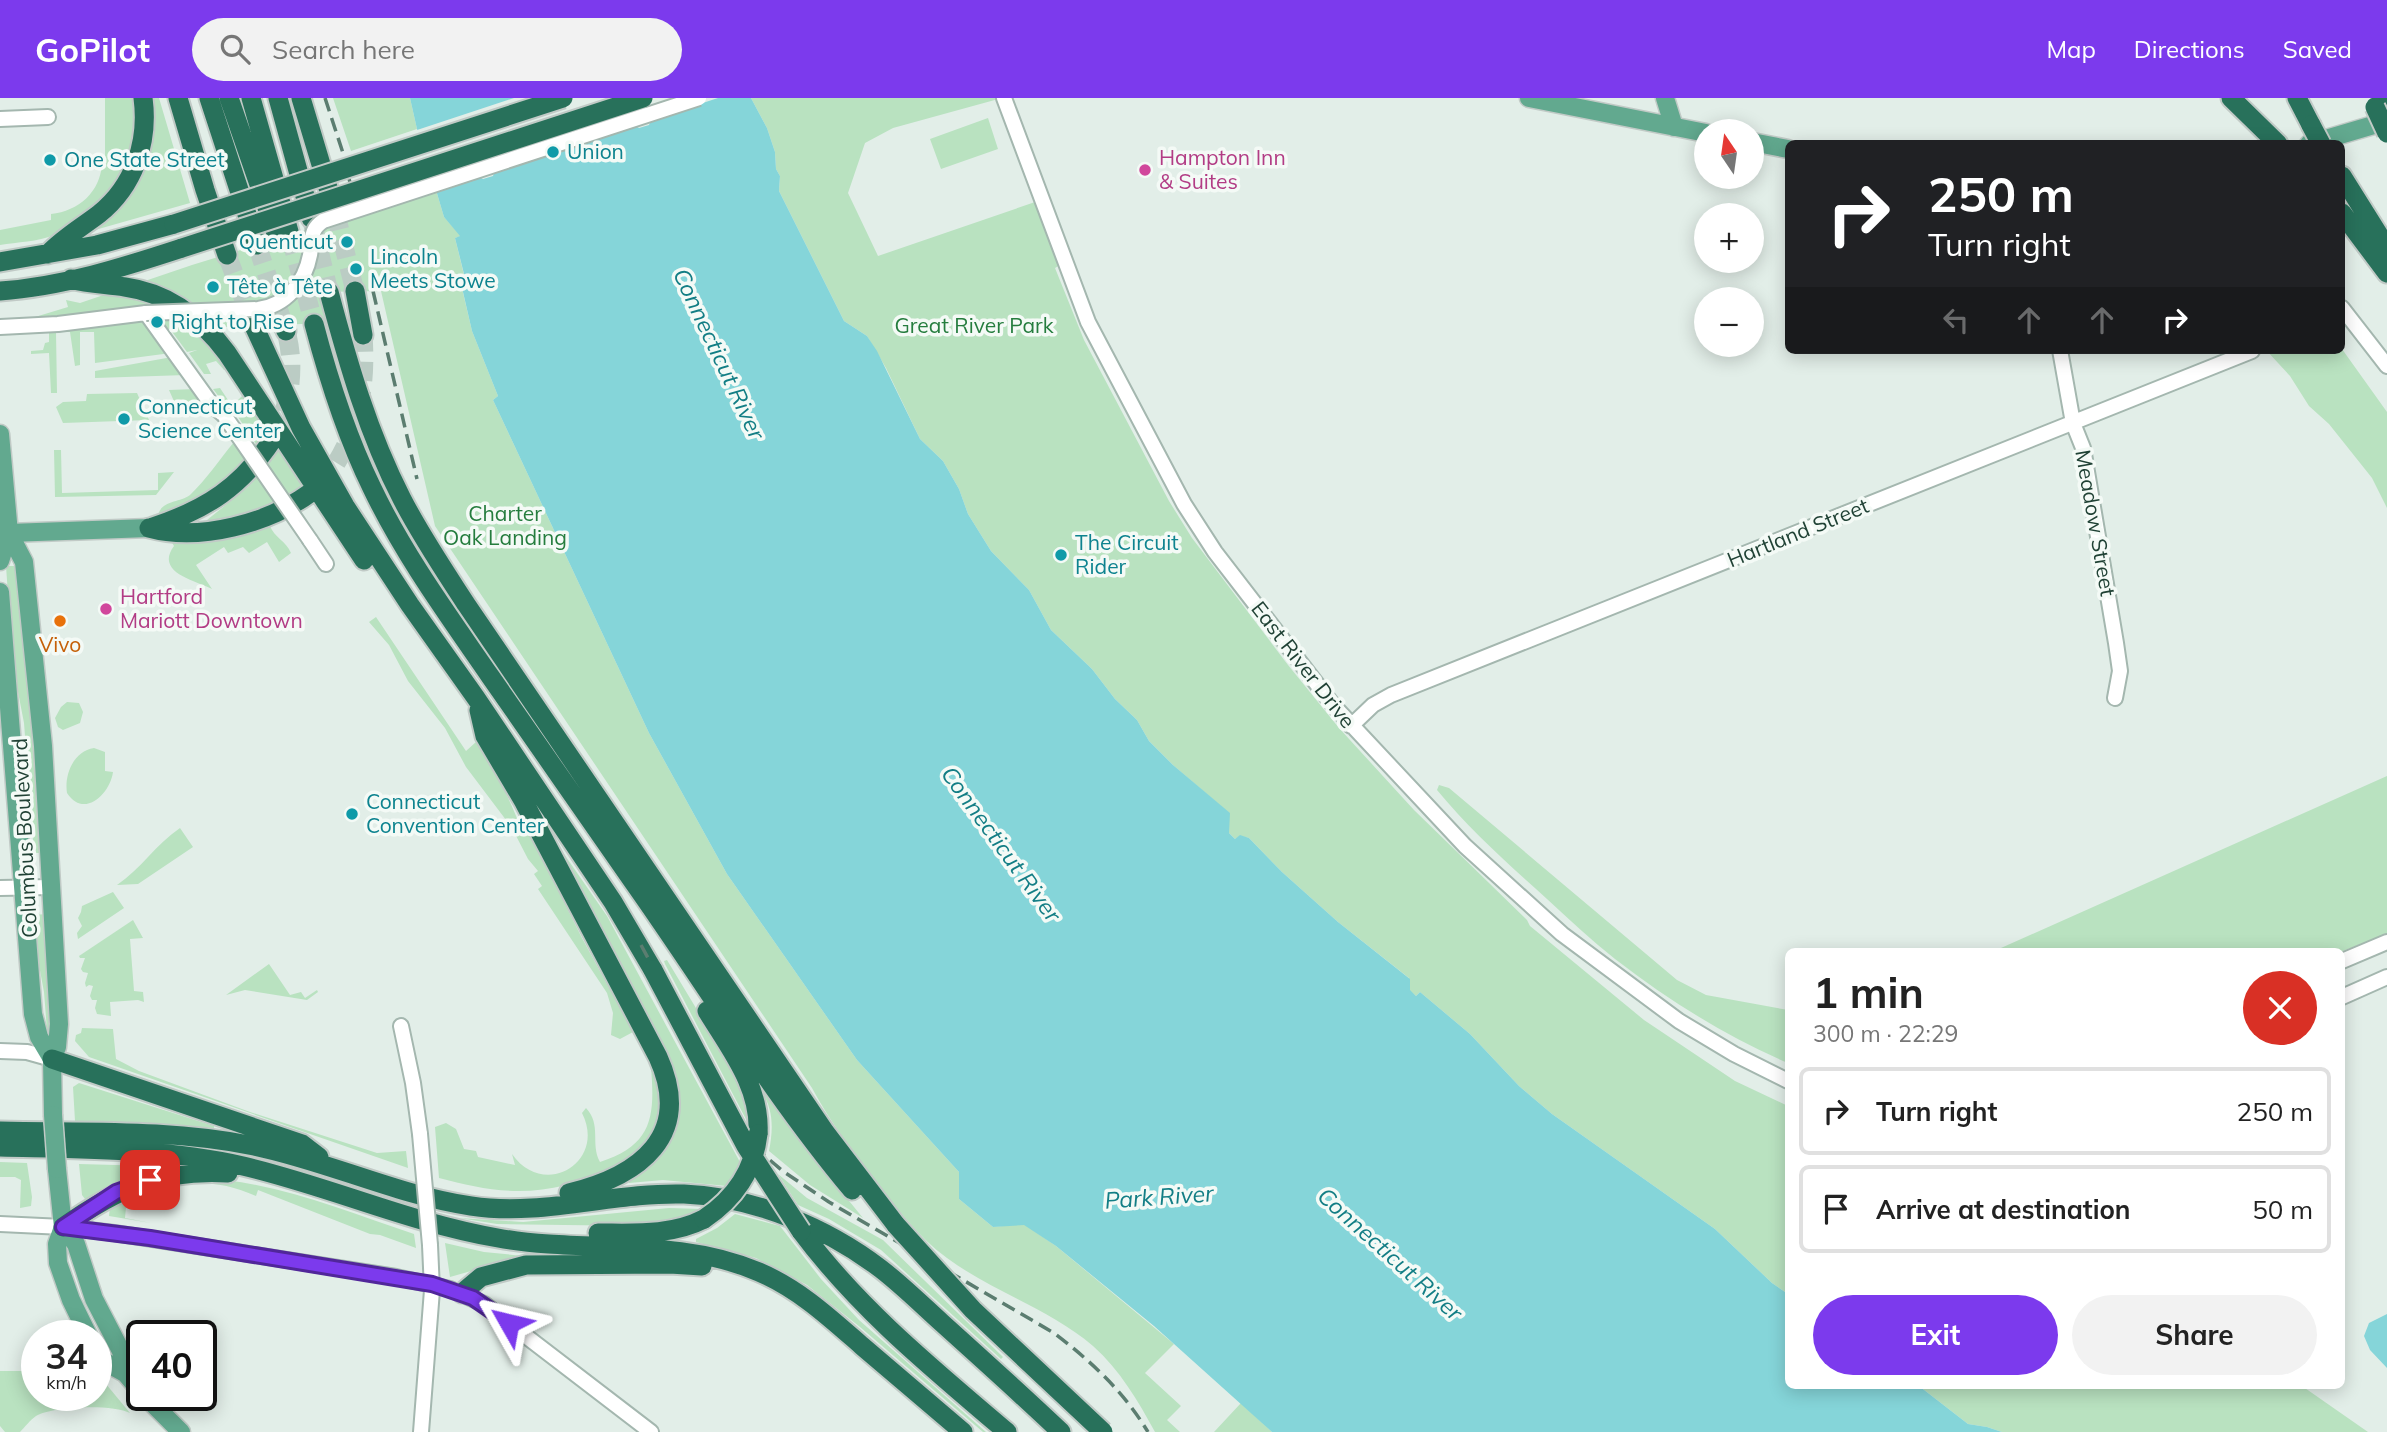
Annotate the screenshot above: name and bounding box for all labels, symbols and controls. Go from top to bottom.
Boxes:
search box [192,18,682,81]
text: GoPilot [35,29,150,70]
icon: search [216,30,254,68]
text: Search here [272,33,415,66]
text: Map [2046,34,2096,64]
text: Directions [2134,34,2245,64]
text: Saved [2283,34,2352,64]
north arrow [1694,119,1764,189]
map controls [1694,119,1764,357]
place label: Union [567,138,624,164]
marker: Union [545,144,561,160]
place label: Hampton Inn & Suites [1159,144,1286,194]
place label: One State Street [64,146,225,172]
marker: One State Street [42,152,58,168]
marker: Hampton Inn & Suites [1137,162,1153,178]
text: 250 m [1928,163,2074,224]
icon: right [1813,168,1904,259]
button: + [1694,203,1764,273]
text: Turn right [1928,224,2071,264]
place label: Quenticut [239,228,333,254]
marker: Quenticut [339,234,355,250]
place label: Lincoln Meets Stowe [370,243,496,293]
marker: Lincoln Meets Stowe [348,261,364,277]
water label: Connecticut River [667,264,772,445]
place label: Tête à Tête [227,273,333,299]
marker: Tête à Tête [205,279,221,295]
button: − [1694,287,1764,357]
icon: left [1937,301,1975,339]
icon: ahead [2010,301,2048,339]
icon: ahead [2083,301,2121,339]
icon: right [2156,301,2194,339]
place label: Right to Rise [171,308,294,334]
park label: Great River Park [895,312,1054,338]
marker: Right to Rise [149,314,165,330]
place label: Connecticut Science Center [138,393,281,443]
marker: Connecticut Science Center [116,411,132,427]
street label: Meadow Street [2070,448,2122,598]
street label: Hartland Street [1723,492,1872,572]
park label: Charter Oak Landing [443,500,567,550]
place label: The Circuit Rider [1075,529,1179,579]
marker: The Circuit Rider [1053,547,1069,563]
place label: Hartford Mariott Downtown [120,583,303,633]
street label: East River Drive [1246,596,1361,733]
marker: Hartford Mariott Downtown [98,601,114,617]
marker: Vivo [52,613,68,629]
place label: Vivo [39,631,81,657]
street label: Columbus Boulevard [6,737,42,939]
water label: Connecticut River [935,760,1069,929]
place label: Connecticut Convention Center [366,788,545,838]
marker: Connecticut Convention Center [344,806,360,822]
text: 1 min [1813,966,1924,1019]
button: close [2243,971,2317,1045]
text: 300 m · 22:29 [1813,1019,1958,1048]
icon: right [1817,1092,1855,1130]
text: Turn right [1876,1095,1997,1128]
text: 250 m [2237,1095,2313,1128]
pin [120,1150,180,1210]
icon: arrive [131,1161,169,1199]
water label: Park River [1104,1178,1216,1215]
water label: Connecticut River [1312,1181,1470,1328]
icon: arrive [1817,1190,1855,1228]
text: Arrive at destination [1876,1193,2131,1226]
text: 50 m [2252,1193,2313,1226]
position arrow [472,1286,546,1360]
button: Exit [1813,1295,2058,1375]
button: Share [2072,1295,2317,1375]
speed limit sign: 40 [126,1320,217,1411]
text: 34 [45,1334,88,1378]
text: km/h [46,1371,87,1394]

